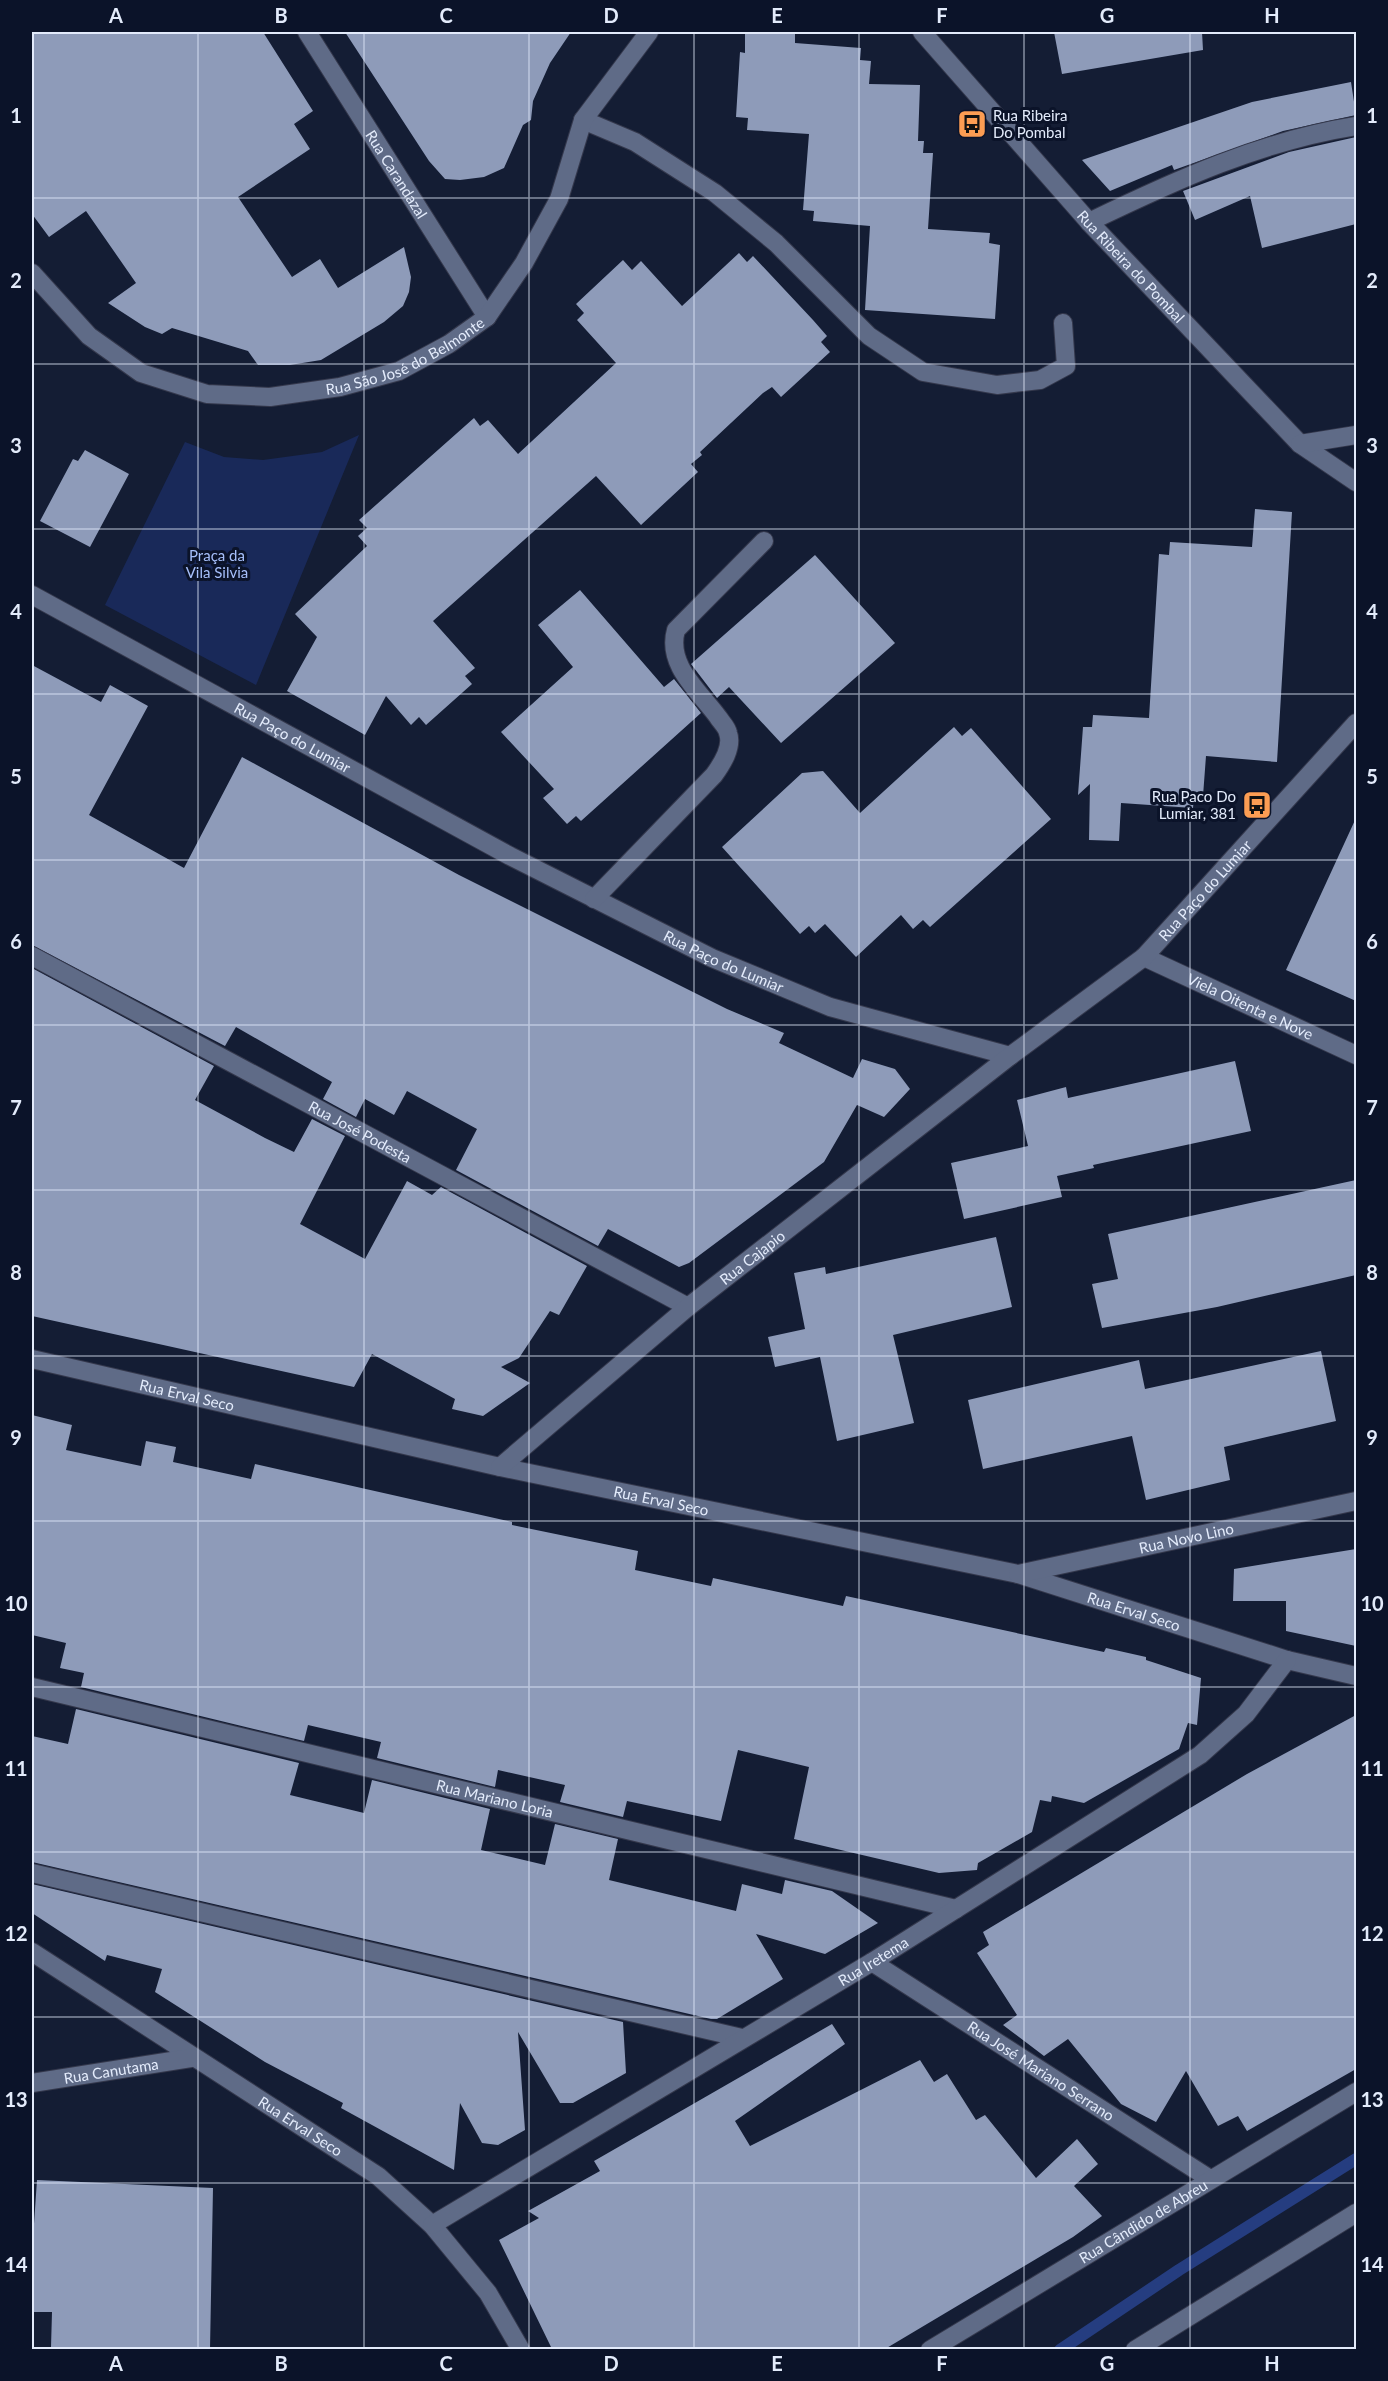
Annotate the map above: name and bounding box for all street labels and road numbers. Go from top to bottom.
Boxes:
street label: Rua Carandazal [362,126,431,222]
street label: Rua Ribeira do Pombal [1074,206,1189,326]
street label: Rua São José do Belmonte [324,313,488,398]
street label: Rua Paço do Lumiar [231,698,354,777]
street label: Rua Paço do Lumiar [1154,836,1255,944]
street label: Rua Paço do Lumiar [661,926,787,996]
street label: Viela Oitenta e Nove [1184,969,1316,1043]
street label: Rua José Podesta [305,1097,415,1166]
street label: Rua Cajapio [716,1226,788,1288]
street label: Rua Erval Seco [138,1375,236,1414]
street label: Rua Erval Seco [612,1482,710,1519]
street label: Rua Novo Lino [1137,1519,1235,1557]
street label: Rua Erval Seco [1085,1588,1183,1634]
street label: Rua Mariano Loria [435,1775,555,1821]
street label: Rua Iretema [835,1933,911,1989]
street label: Rua José Mariano Serrano [964,2017,1118,2124]
street label: Rua Canutama [62,2054,160,2087]
street label: Rua Erval Seco [255,2092,346,2160]
street label: Rua Cândido de Abreu [1075,2175,1211,2267]

